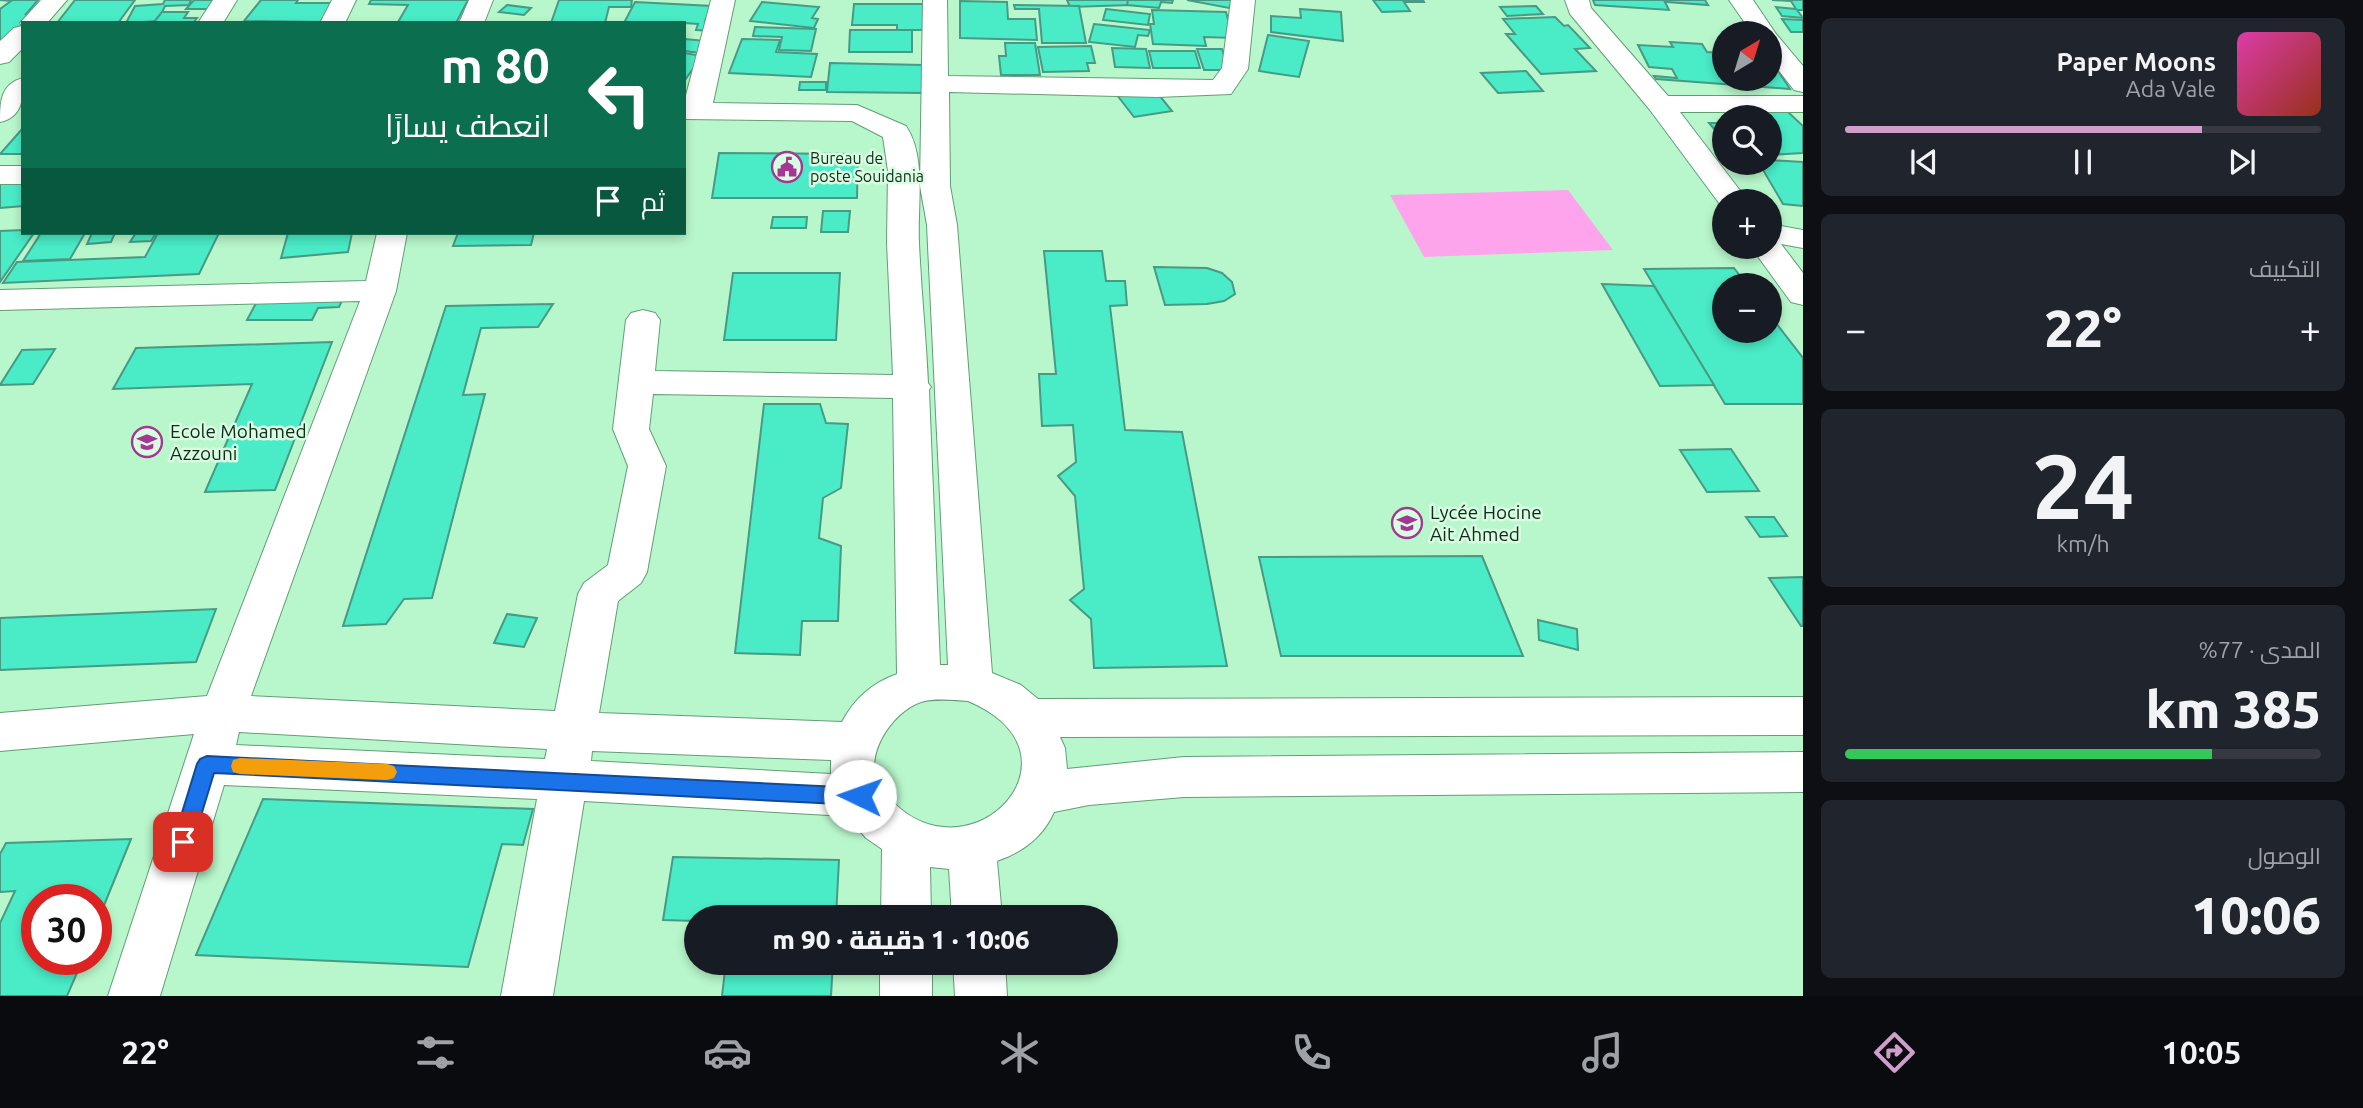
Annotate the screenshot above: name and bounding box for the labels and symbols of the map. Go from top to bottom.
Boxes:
north arrow [1712,21,1782,91]
place label: Bureau de poste Souidania [810,149,924,185]
public building icon: Bureau de poste Souidania [770,150,804,184]
place label: Ecole Mohamed Azzouni [170,420,307,464]
school or university icon: Ecole Mohamed Azzouni [130,425,164,459]
place label: Lycée Hocine Ait Ahmed [1430,501,1542,545]
school or university icon: Lycée Hocine Ait Ahmed [1390,506,1424,540]
position arrow [823,759,897,833]
pin [153,812,213,872]
speed limit sign: 30 [21,884,112,975]

